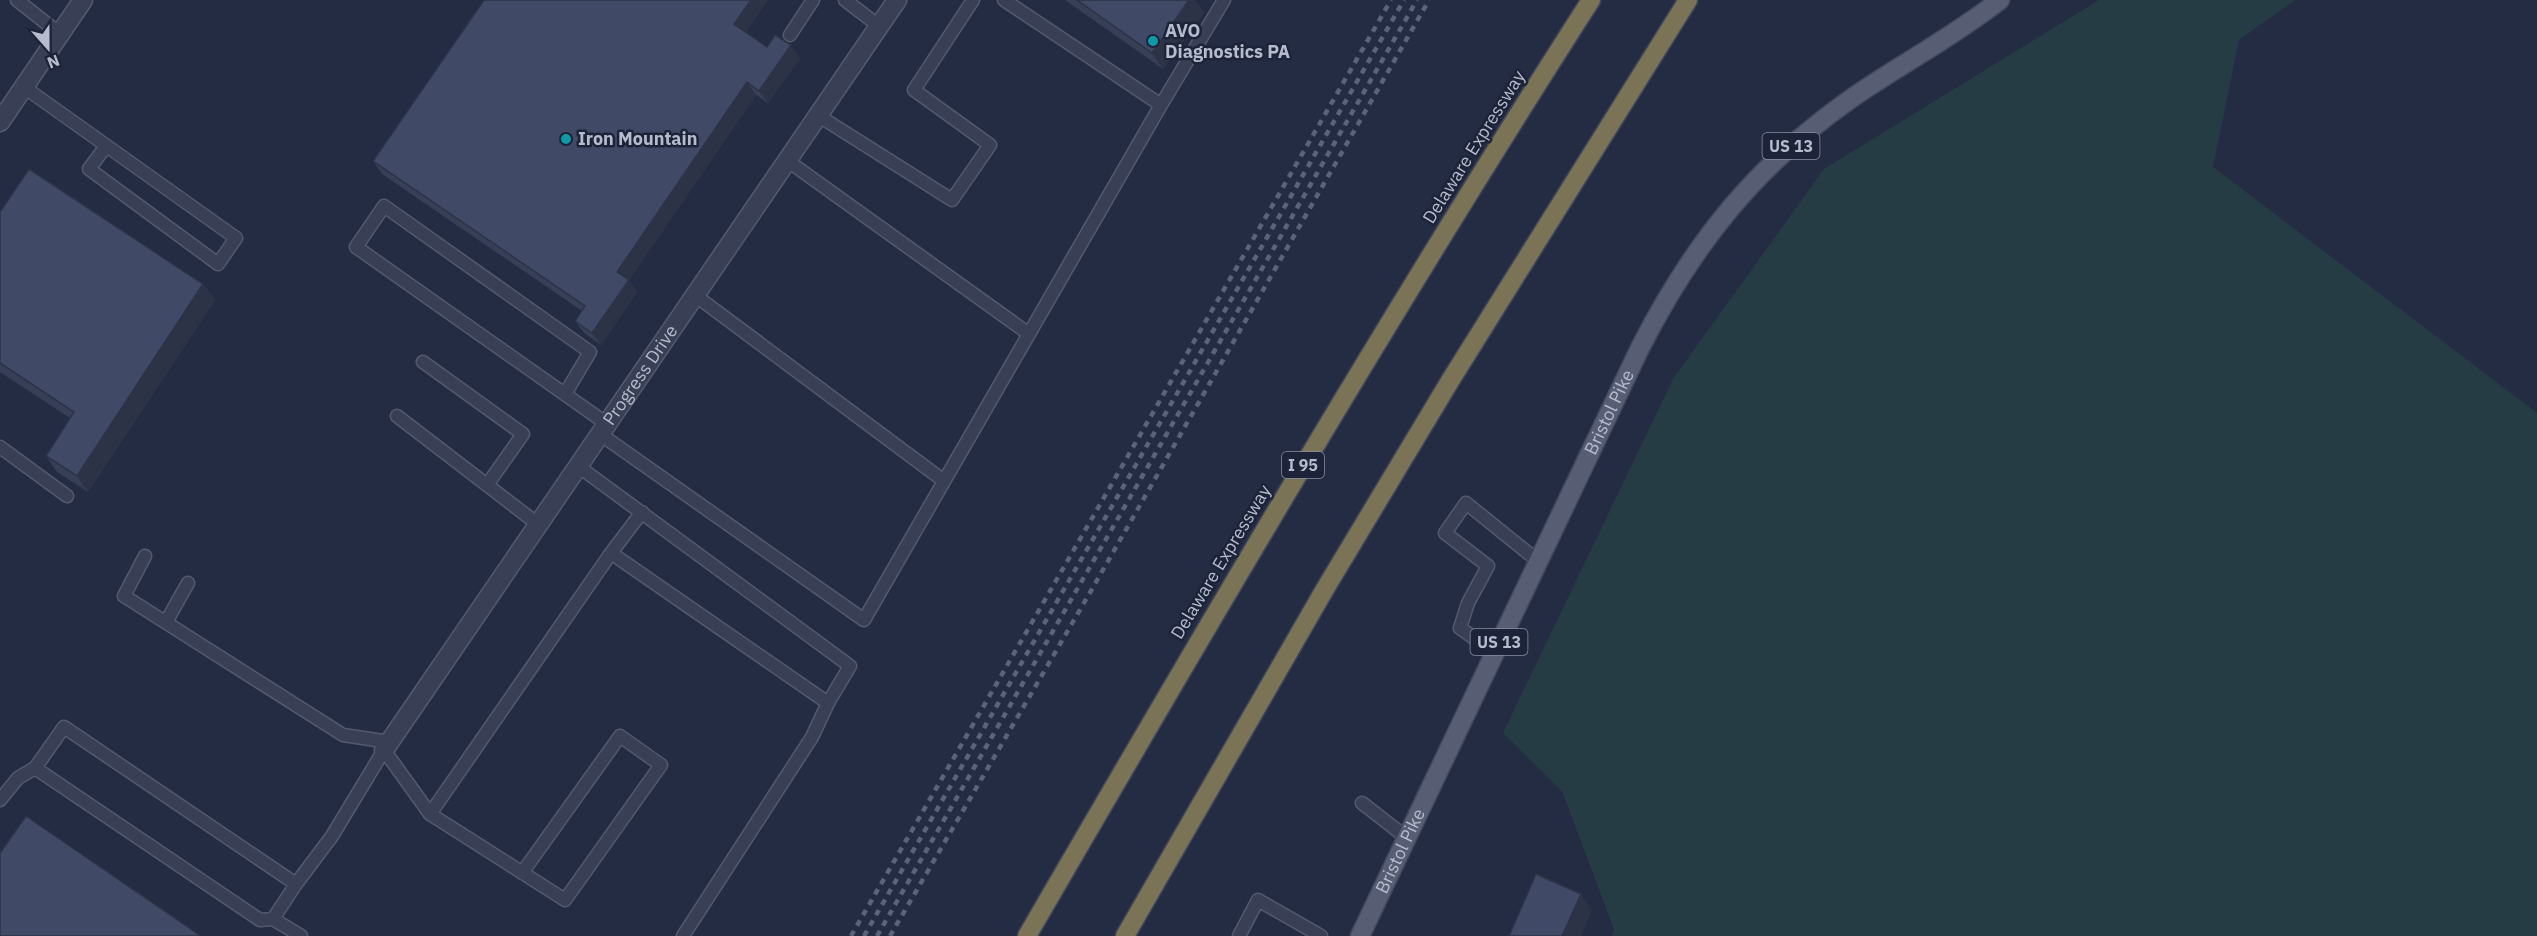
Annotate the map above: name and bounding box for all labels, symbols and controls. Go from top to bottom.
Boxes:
north arrow [18,18,78,78]
place label: AVO Diagnostics PA [1165,19,1290,63]
marker: AVO Diagnostics PA [1146,34,1160,48]
text: N [44,51,62,73]
street label: Delaware Expressway [1417,66,1530,228]
place label: Iron Mountain [578,127,697,150]
marker: Iron Mountain [559,132,573,146]
road number: US 13 [1762,133,1820,159]
street label: Progress Drive [597,320,682,430]
street label: Bristol Pike [1579,366,1639,458]
road number: I 95 [1282,452,1324,478]
street label: Delaware Expressway [1165,480,1276,643]
road number: US 13 [1470,629,1528,655]
street label: Bristol Pike [1370,805,1430,897]

